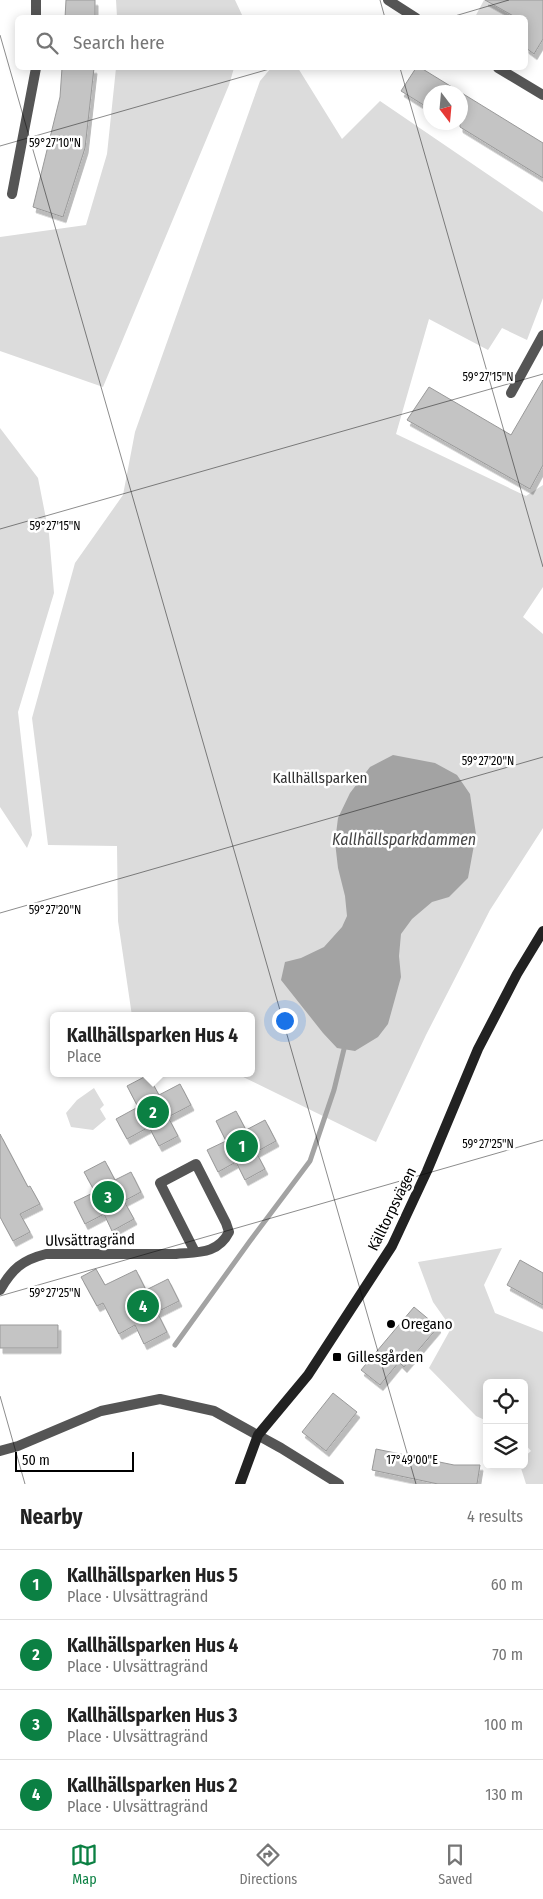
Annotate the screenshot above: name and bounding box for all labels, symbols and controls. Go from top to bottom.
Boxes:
search box [15,15,528,70]
icon: search [33,29,61,57]
text: Search here [73,31,165,54]
north arrow [423,85,468,130]
text: 59°27'10"N [29,136,81,150]
text: 59°27'15"N [462,370,514,384]
text: 59°27'15"N [29,519,81,533]
text: 59°27'20"N [462,754,514,768]
park label: Kallhällsparken [273,769,367,787]
water label: Kallhällsparkdammen [332,830,476,849]
text: 59°27'20"N [29,903,81,917]
your location [272,1008,298,1034]
popup [50,1012,255,1077]
text: Kallhällsparken Hus 4 [67,1024,238,1047]
text: Place [67,1047,102,1066]
pin: 2 [137,1093,169,1131]
pin: 1 [226,1127,258,1165]
text: 59°27'25"N [462,1137,514,1151]
street label: Källtorpsvägen [364,1164,420,1254]
pin: 3 [92,1178,124,1216]
street label: Ulvsättragränd [45,1230,135,1250]
text: 59°27'25"N [29,1286,81,1300]
pin: 4 [127,1287,159,1325]
place label: Oregano [401,1315,453,1333]
marker: Oregano [385,1318,397,1330]
place label: Gillesgården [347,1348,423,1366]
marker: Gillesgården [331,1351,343,1363]
map controls [483,1379,528,1469]
button: locate [483,1379,528,1424]
button: layers [483,1424,528,1469]
scale bar [15,1449,134,1472]
text: 50 m [22,1452,50,1469]
text: 17°49'00"E [386,1453,438,1467]
text: Nearby [20,1504,82,1530]
text: 4 results [467,1507,523,1526]
text: Kallhällsparken Hus 5 [67,1564,238,1587]
text: 1 [33,1575,39,1594]
text: 60 m [491,1575,523,1594]
text: Place · Ulvsättragränd [67,1587,208,1606]
text: Kallhällsparken Hus 4 [67,1634,238,1657]
text: 2 [32,1645,40,1664]
text: 70 m [492,1645,523,1664]
text: Place · Ulvsättragränd [67,1657,208,1676]
text: Kallhällsparken Hus 3 [67,1704,238,1727]
text: 3 [32,1715,40,1734]
text: 100 m [484,1715,523,1734]
text: Place · Ulvsättragränd [67,1727,208,1746]
text: Kallhällsparken Hus 2 [67,1774,237,1797]
text: 4 [32,1785,40,1804]
text: 130 m [485,1785,523,1804]
text: Place · Ulvsättragränd [67,1797,208,1816]
tab: Map [70,1841,98,1888]
tab: Directions [239,1841,297,1888]
tab: Saved [438,1841,473,1888]

